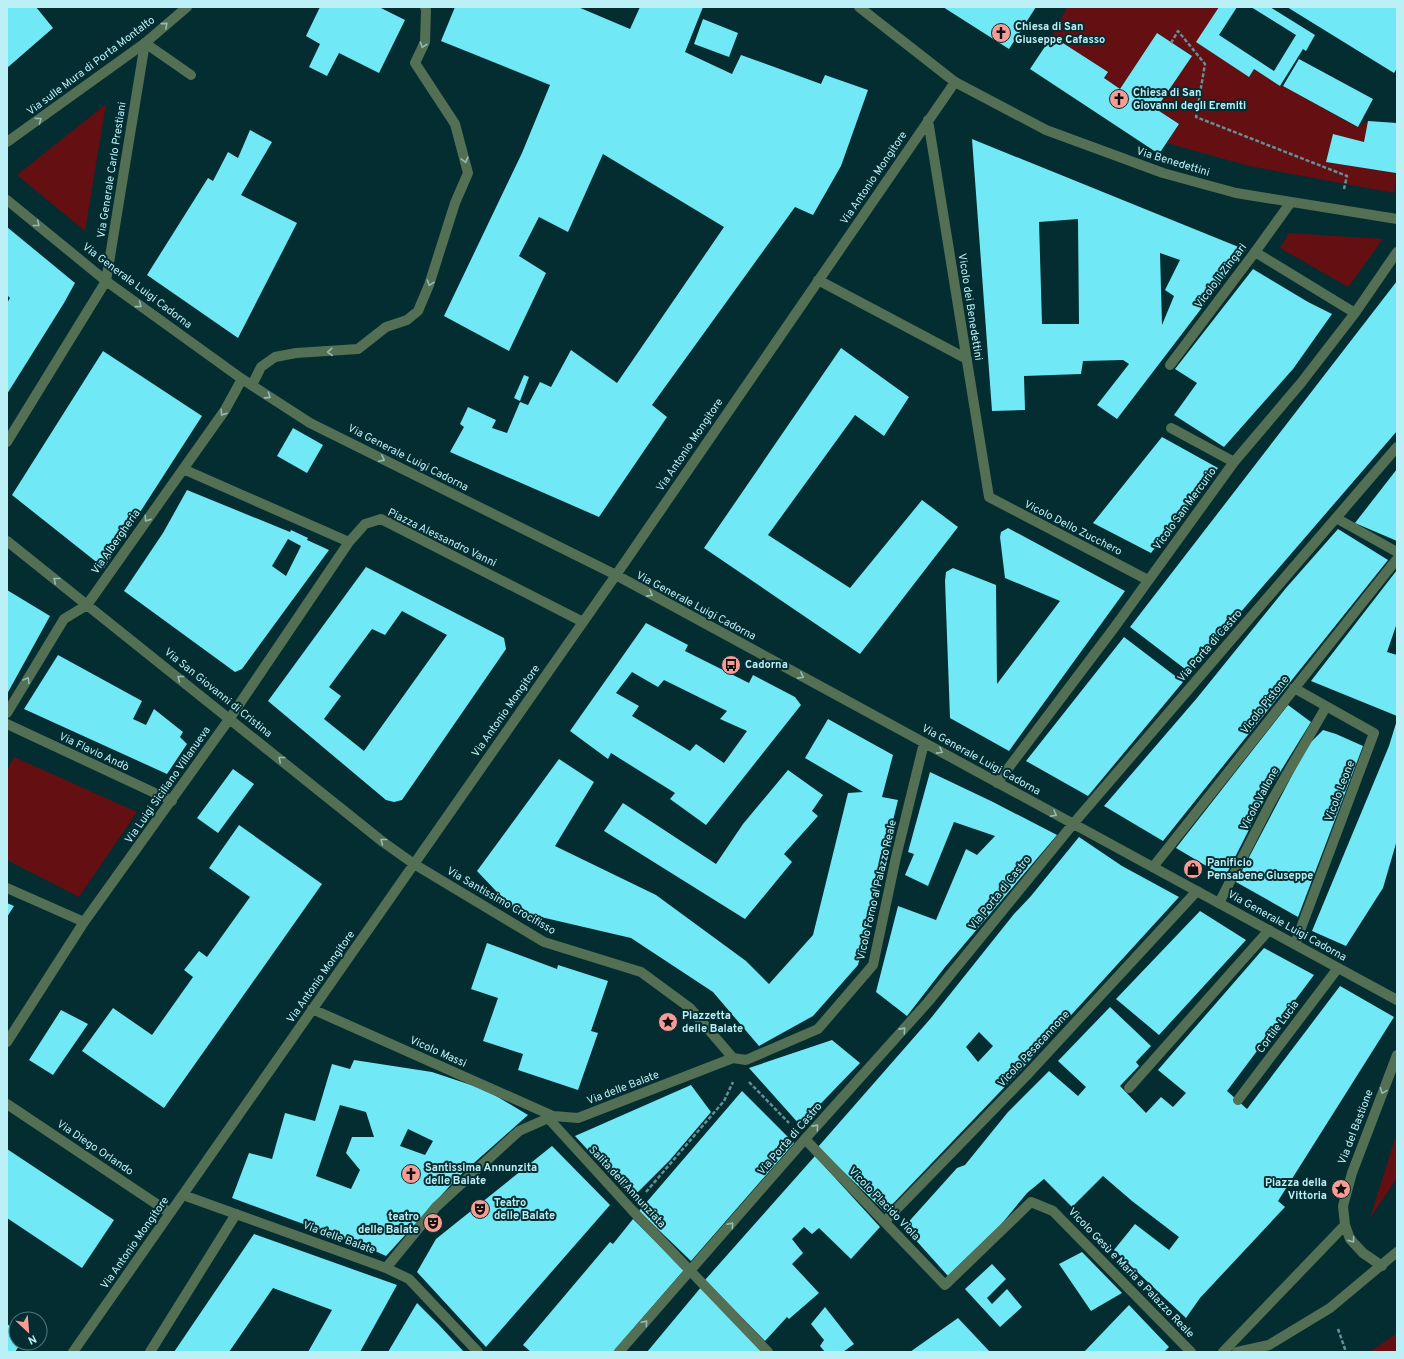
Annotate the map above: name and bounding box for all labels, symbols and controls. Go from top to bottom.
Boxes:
street label: Via sulle Mura di Porta Montalto [24,13,158,119]
place label: Chiesa di San Giuseppe Cafasso [1015,20,1105,47]
church icon: Chiesa di San Giuseppe Cafasso [990,22,1012,44]
one-way arrow [161,23,168,30]
one-way arrow [420,42,428,49]
place label: Chiesa di San Giovanni degli Eremiti [1133,86,1246,113]
church icon: Chiesa di San Giovanni degli Eremiti [1108,88,1130,110]
street label: Via Generale Carlo Prestiani [94,101,130,239]
one-way arrow [35,117,42,125]
street label: Via Antonio Mongitore [838,129,910,227]
street label: Via Benedettini [1135,144,1211,180]
one-way arrow [460,157,469,164]
one-way arrow [33,220,40,227]
street label: Via Generale Luigi Cadorna [79,240,195,332]
street label: Vicolo II Zingari [1192,241,1250,311]
street label: Vicolo dei Benedettini [955,252,985,362]
one-way arrow [426,279,434,286]
one-way arrow [135,300,142,307]
one-way arrow [327,347,333,356]
one-way arrow [264,391,271,399]
street label: Via Antonio Mongitore [654,396,726,494]
one-way arrow [220,409,227,416]
street label: Via Generale Luigi Cadorna [345,421,471,495]
one-way arrow [378,454,385,462]
street label: Vicolo San Mercurio [1150,465,1220,553]
street label: Vicolo Dello Zucchero [1022,497,1124,559]
street label: Piazza Alessandro Vanni [385,506,499,570]
street label: Via Albergheria [88,507,144,577]
one-way arrow [145,515,152,522]
street label: Via Generale Luigi Cadorna [634,568,759,644]
one-way arrow [54,578,61,585]
one-way arrow [646,589,653,597]
street label: Via Porta di Castro [1175,607,1245,685]
street label: Via San Giovanni di Cristina [161,645,275,741]
bus stop icon: Cadorna [720,654,742,676]
place label: Cadorna [745,658,788,672]
street label: Via Antonio Mongitore [469,662,543,760]
one-way arrow [797,671,804,679]
street label: Vicolo Pistone [1238,673,1292,737]
one-way arrow [177,676,184,683]
one-way arrow [22,677,30,684]
street label: Via Generale Luigi Cadorna [919,721,1043,799]
street label: Via Luigi Siciliano Villanueva [122,724,214,846]
street label: Via Flavio Andò [57,730,131,774]
one-way arrow [936,747,943,754]
one-way arrow [279,757,286,764]
street label: Vicolo Leone [1322,759,1358,823]
street label: Vicolo Vallone [1238,765,1282,833]
one-way arrow [1050,809,1057,816]
street label: Vicolo Forno al Palazzo Reale [854,818,900,962]
one-way arrow [380,839,387,846]
street label: Via Porta di Castro [966,853,1034,933]
place label: Panificio Pensabene Giuseppe [1207,856,1313,883]
shop icon: Panificio Pensabene Giuseppe [1182,858,1204,880]
street label: Via Santissimo Crocifisso [444,864,558,938]
street label: Via Generale Luigi Cadorna [1225,887,1349,965]
street label: Via Antonio Mongitore [284,928,358,1026]
street label: Cortile Lucia [1254,998,1302,1056]
street label: Vicolo Pesacannone [995,1008,1073,1090]
place label: Piazzetta delle Balate [682,1009,743,1036]
place icon: Piazzetta delle Balate [657,1011,679,1033]
one-way arrow [898,1027,905,1035]
street label: Vicolo Massi [407,1033,469,1071]
street label: Via delle Balate [585,1068,661,1108]
street label: Via del Bastione [1335,1087,1377,1166]
one-way arrow [1380,1087,1388,1094]
street label: Via Porta di Castro [755,1100,825,1178]
street label: Via Diego Orlando [54,1117,136,1179]
one-way arrow [811,1124,818,1131]
street label: Salita dell'Annunziata [585,1143,669,1231]
place label: Santissima Annunzita delle Balate [425,1161,537,1188]
church icon: Santissima Annunzita delle Balate [400,1163,422,1185]
street label: Vicolo Placido Viola [845,1164,923,1244]
place label: Piazza della Vittoria [1265,1176,1327,1203]
place icon: Piazza della Vittoria [1330,1178,1352,1200]
street label: Via Antonio Mongitore [98,1194,172,1292]
place label: Teatro delle Balate [494,1196,555,1223]
theatre icon: Teatro delle Balate [469,1198,491,1220]
street label: Vicolo Gesù e Maria a Palazzo Reale [1065,1205,1197,1341]
place label: teatro delle Balate [358,1210,419,1237]
theatre icon: teatro delle Balate [422,1212,444,1234]
street label: Via delle Balate [301,1218,377,1258]
one-way arrow [726,1222,733,1230]
one-way arrow [1347,1236,1355,1243]
north arrow [8,1311,48,1351]
one-way arrow [641,1320,648,1327]
text: N [25,1331,39,1347]

